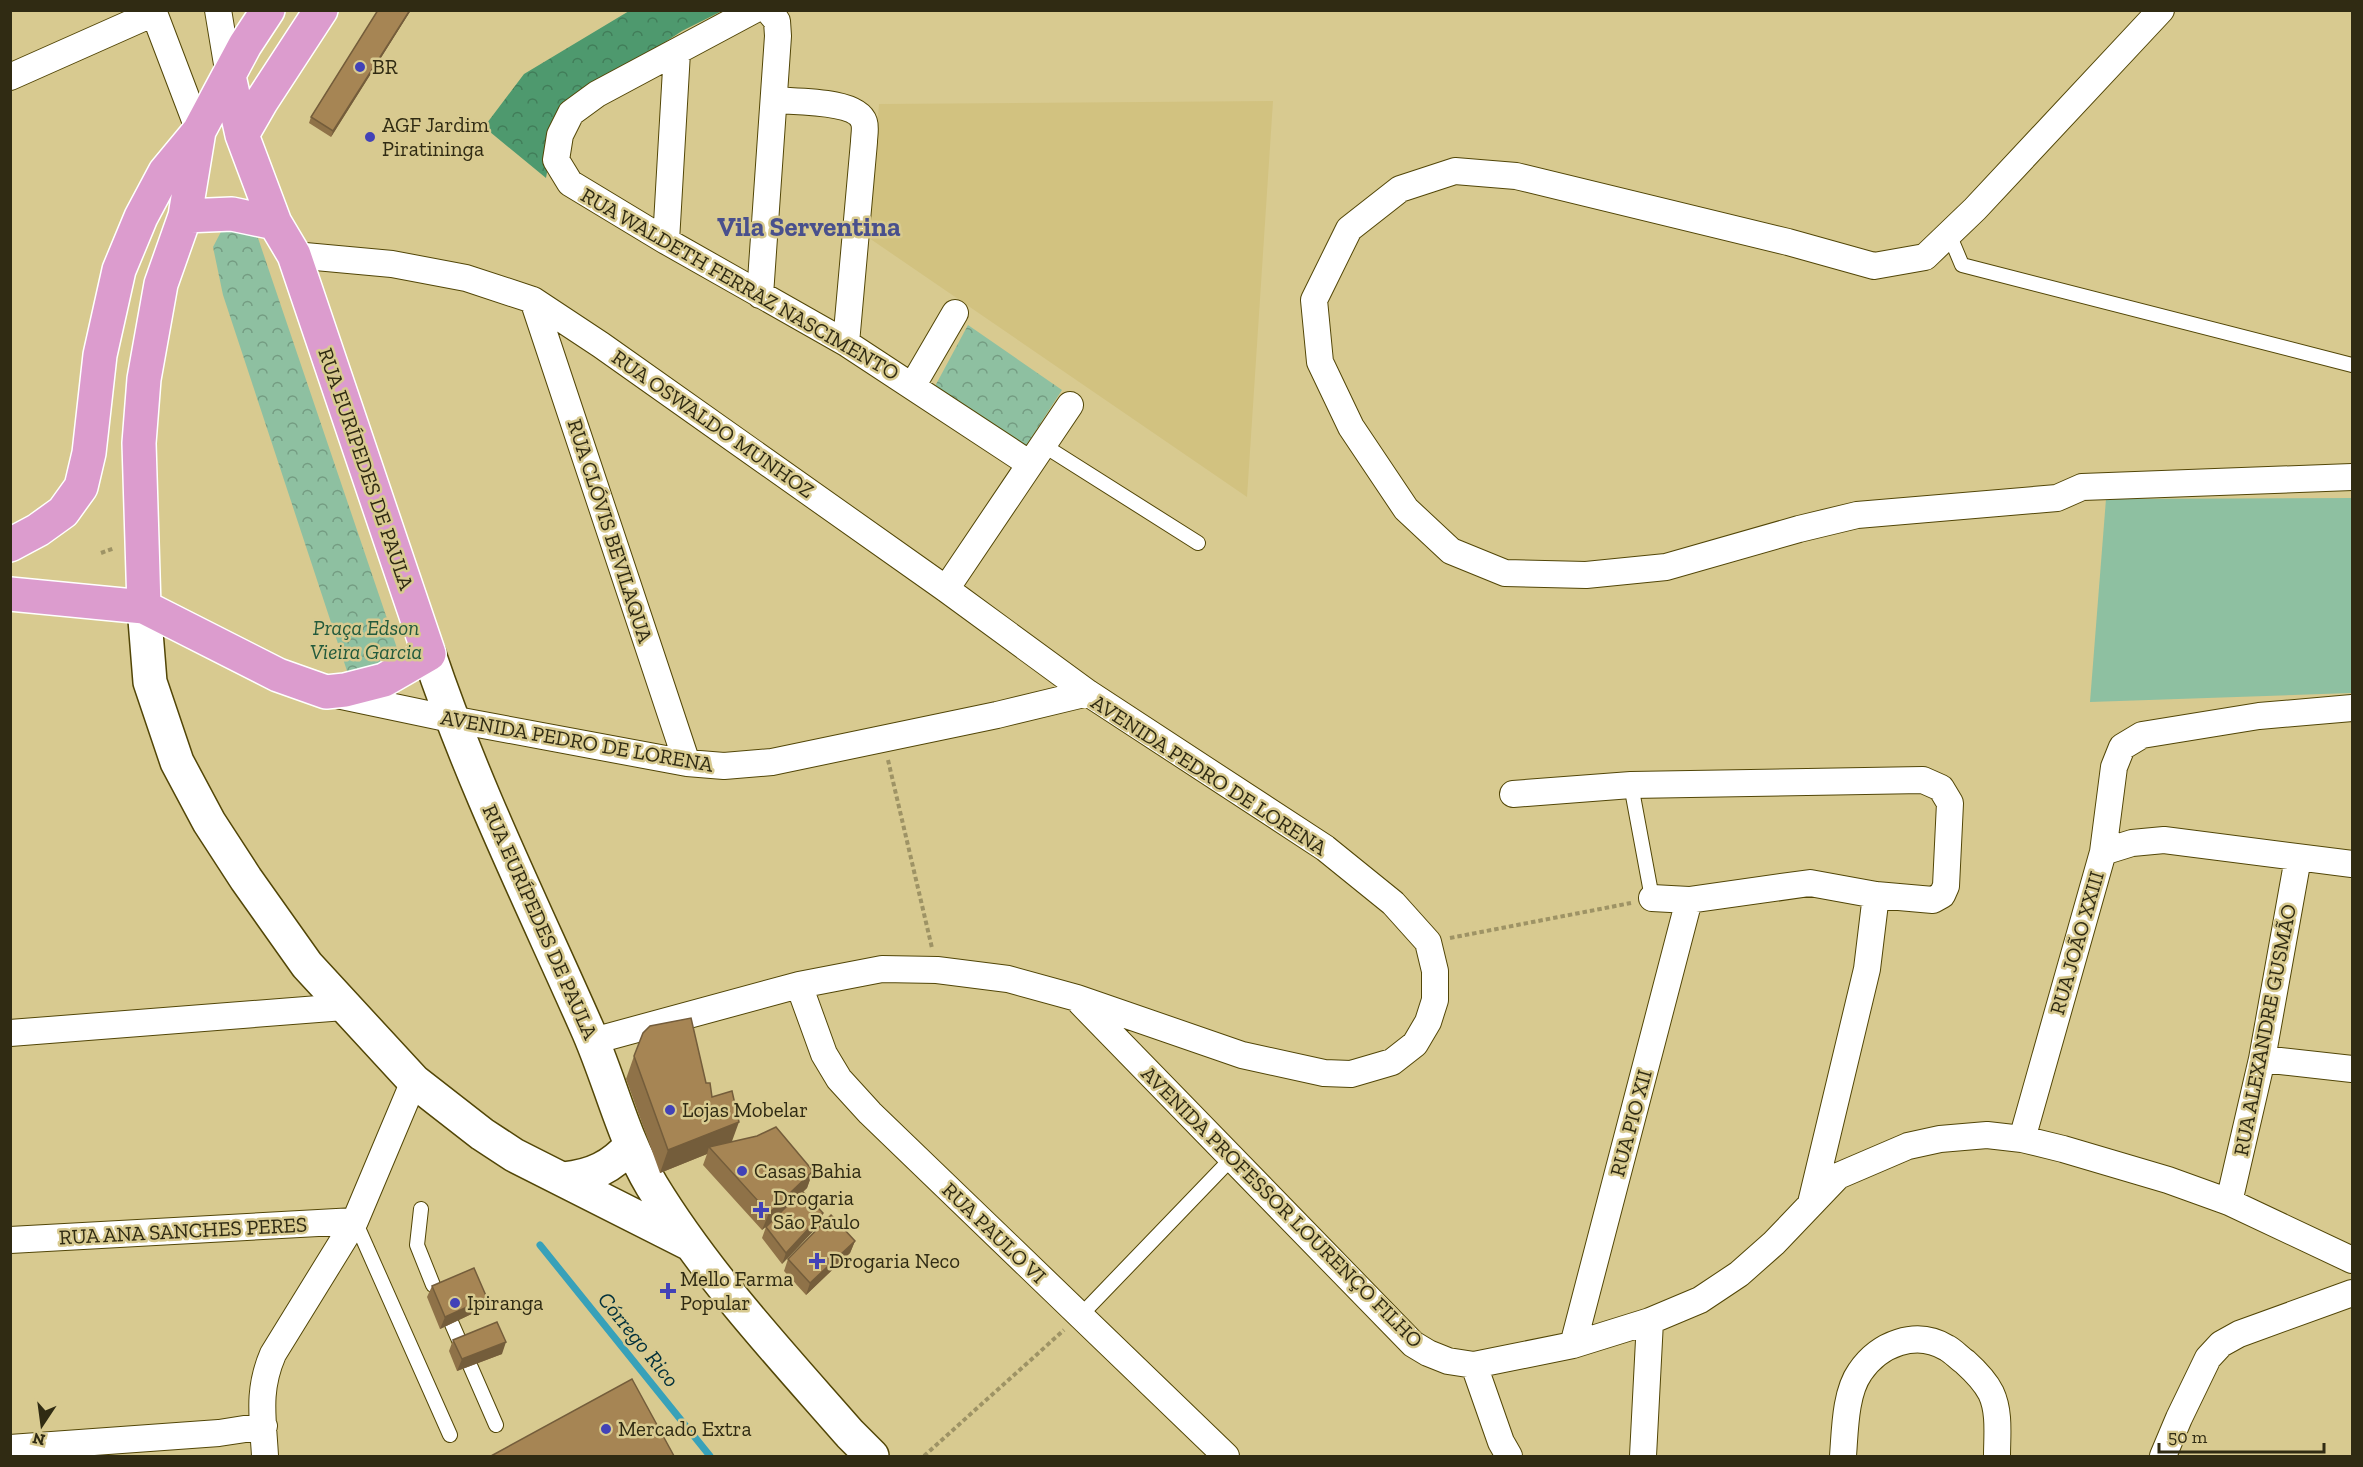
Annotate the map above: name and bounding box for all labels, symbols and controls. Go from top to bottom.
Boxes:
place label: BR [372,54,398,79]
marker: BR [353,60,367,74]
place label: AGF Jardim Piratininga [382,112,489,161]
marker: AGF Jardim Piratininga [363,130,377,144]
street label: RUA WALDETH FERRAZ NASCIMENTO [577,182,904,385]
district label: Vila Serventina [717,211,901,243]
street label: RUA OSWALDO MUNHOZ [607,344,819,503]
street label: RUA EURÍPEDES DE PAULA [313,345,420,593]
street label: RUA CLÓVIS BEVILAQUA [563,416,659,646]
park label: Praça Edson Vieira Garcia [310,615,422,664]
street label: AVENIDA PEDRO DE LORENA [1087,689,1332,860]
street label: AVENIDA PEDRO DE LORENA [439,704,716,777]
street label: RUA EURÍPEDES DE PAULA [477,801,604,1043]
street label: RUA JOÃO XXIII [2044,868,2109,1017]
street label: RUA ALEXANDRE GUSMÃO [2228,902,2301,1158]
street label: AVENIDA PROFESSOR LOURENÇO FILHO [1136,1061,1428,1353]
street label: RUA PIO XII [1604,1067,1657,1179]
place label: Lojas Mobelar [682,1097,808,1123]
marker: Lojas Mobelar [663,1103,677,1117]
place label: Casas Bahia [754,1158,862,1183]
marker: Casas Bahia [735,1164,749,1178]
street label: RUA PAULO VI [937,1177,1051,1288]
place label: Drogaria São Paulo [773,1185,860,1234]
marker: Drogaria São Paulo [754,1203,768,1217]
street label: RUA ANA SANCHES PERES [58,1212,308,1249]
place label: Drogaria Neco [829,1248,960,1273]
marker: Drogaria Neco [810,1254,824,1268]
place label: Mello Farma Popular [680,1266,793,1315]
marker: Mello Farma Popular [661,1284,675,1298]
water label: Córrego Rico [592,1286,685,1392]
place label: Ipiranga [467,1290,543,1315]
marker: Ipiranga [448,1296,462,1310]
north arrow [12,1395,72,1455]
place label: Mercado Extra [618,1416,752,1441]
scale bar [2159,1416,2324,1454]
marker: Mercado Extra [599,1422,613,1436]
text: 50 m [2168,1426,2208,1448]
text: N [31,1429,47,1450]

